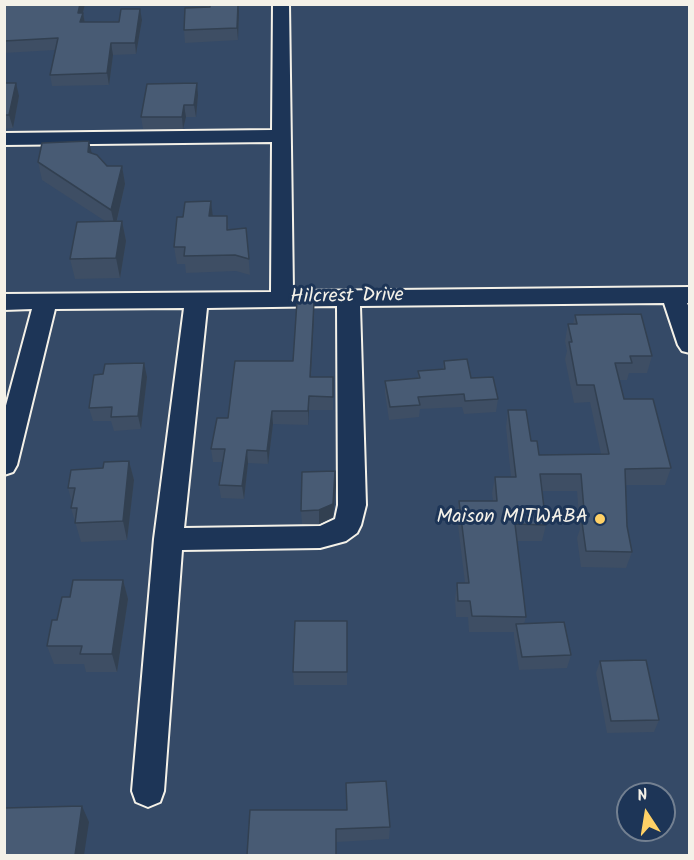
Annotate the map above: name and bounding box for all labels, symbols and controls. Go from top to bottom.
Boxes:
street label: Hilcrest Drive [290,285,404,311]
place label: Maison MITWABA [436,507,588,531]
marker: Maison MITWABA [593,512,607,526]
north arrow [616,782,676,842]
text: N [635,783,650,809]

